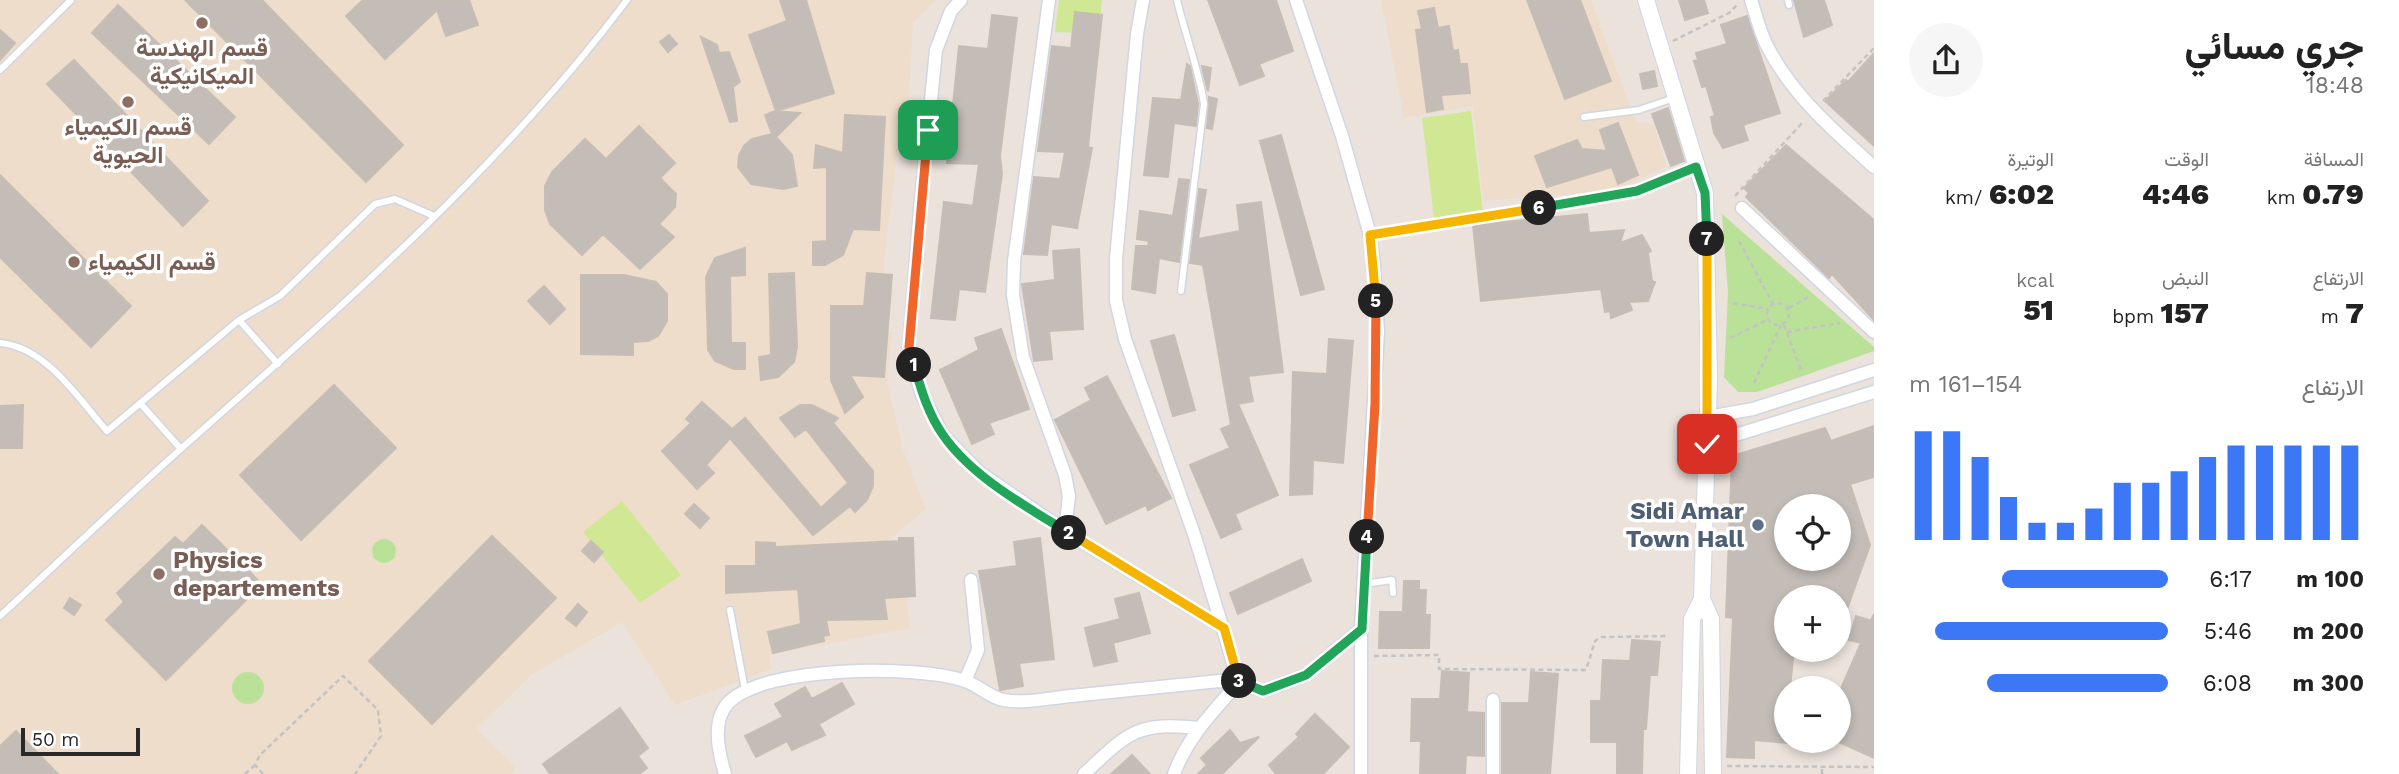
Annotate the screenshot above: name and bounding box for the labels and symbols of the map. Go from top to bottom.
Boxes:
marker: قسم الهندسة الميكانيكية [194,15,210,31]
place label: قسم الهندسة الميكانيكية [136,34,268,90]
marker: قسم الكيمياء الحيوية [120,94,136,110]
pin [898,100,958,160]
place label: قسم الكيمياء الحيوية [64,113,192,170]
pin: 6 [1522,190,1556,226]
pin: 7 [1690,222,1724,256]
place label: قسم الكيمياء [88,248,216,278]
marker: قسم الكيمياء [66,254,82,270]
pin: 5 [1358,284,1394,318]
pin: 1 [897,348,932,382]
pin [1677,414,1737,474]
place label: Sidi Amar Town Hall [1626,497,1745,553]
pin: 2 [1052,516,1086,550]
marker: Sidi Amar Town Hall [1750,517,1766,533]
pin: 4 [1350,520,1384,554]
place label: Physics departements [173,546,340,602]
marker: Physics departements [151,566,167,582]
pin: 3 [1222,664,1256,698]
scale bar [21,725,140,757]

